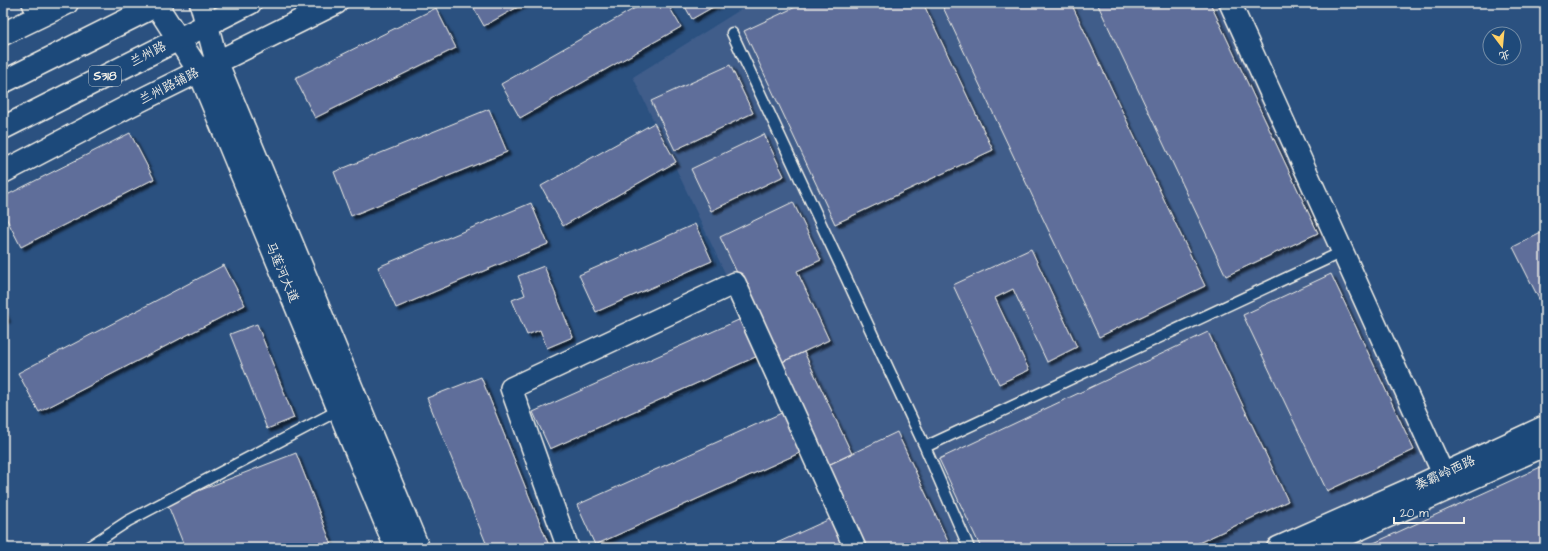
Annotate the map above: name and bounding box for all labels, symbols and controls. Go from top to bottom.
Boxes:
north arrow [1482,26,1522,66]
street label: 兰州路 [127,37,169,71]
text: 北 [1497,46,1512,64]
street label: 兰州路辅路 [136,63,202,109]
road number: S318 [89,66,121,86]
street label: 马莲河大道 [261,239,303,305]
street label: 秦霸岭西路 [1412,451,1478,495]
scale bar [1394,499,1464,525]
text: 20 m [1400,505,1429,522]

